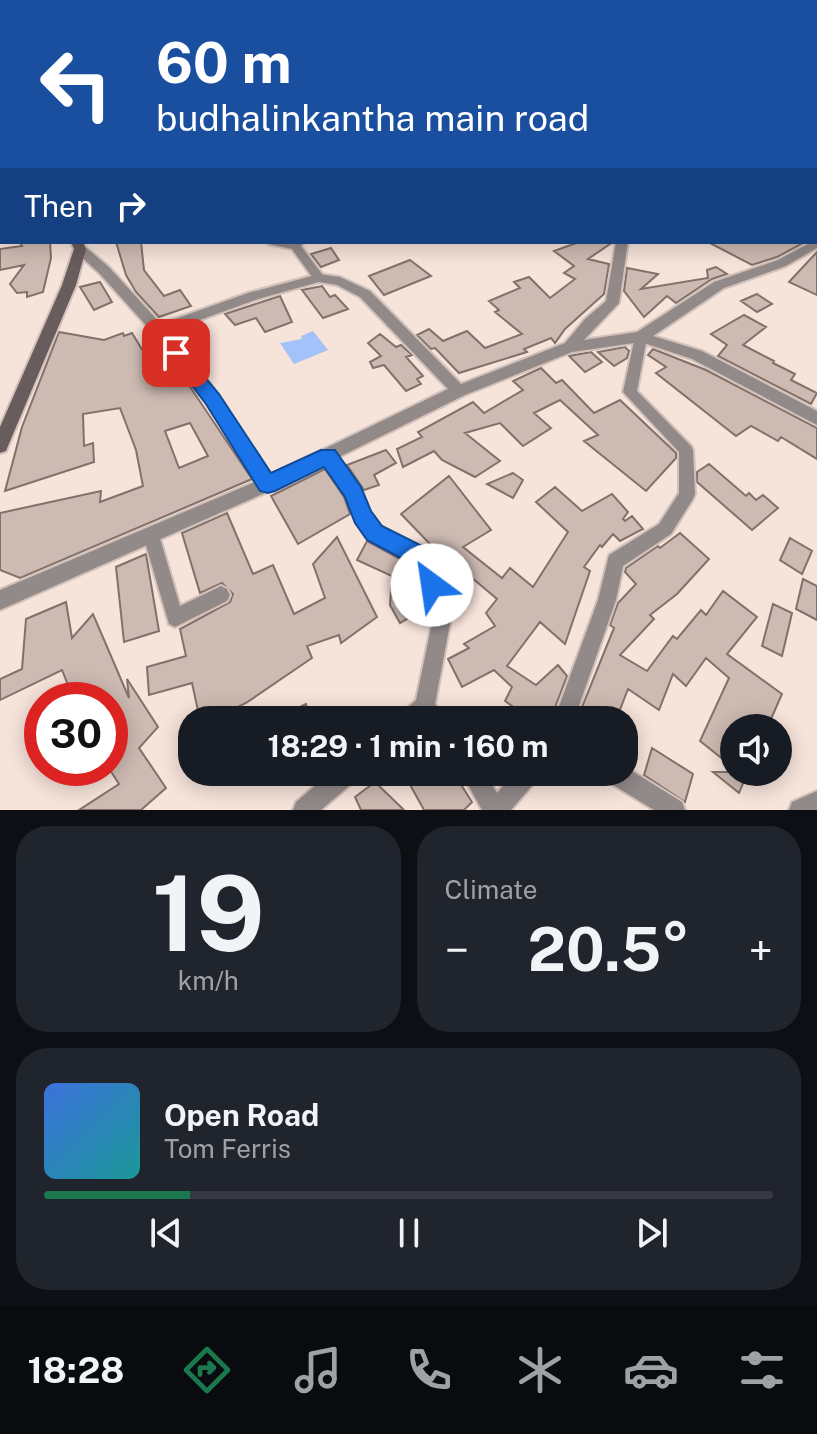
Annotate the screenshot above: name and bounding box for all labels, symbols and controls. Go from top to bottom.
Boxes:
text: 60 m [156,30,292,96]
icon: left [24,32,128,136]
text: budhalinkantha main road [156,97,589,139]
icon: right [109,184,153,228]
text: Then [24,188,93,224]
pin [142,319,210,387]
icon: arrive [154,331,198,375]
position arrow [390,543,474,627]
speed limit sign: 30 [24,682,128,786]
map controls [720,714,792,786]
button: sound [720,714,792,786]
text: 18:29 · 1 min · 160 m [268,728,548,764]
text: 19 [152,852,265,974]
text: Climate [445,874,538,905]
text: 20.5° [528,914,690,985]
text: − [445,924,469,976]
text: + [749,924,773,976]
text: km/h [178,965,239,996]
text: Open Road [164,1097,319,1133]
text: Tom Ferris [164,1133,291,1164]
icon: previous [144,1211,188,1255]
icon: pause [387,1211,431,1255]
icon: next [630,1211,674,1255]
icon: directions [179,1342,235,1398]
icon: music [290,1342,346,1398]
icon: phone [401,1342,457,1398]
icon: climate [512,1342,568,1398]
icon: car [623,1342,679,1398]
icon: filters [734,1342,790,1398]
text: 18:28 [27,1349,124,1391]

